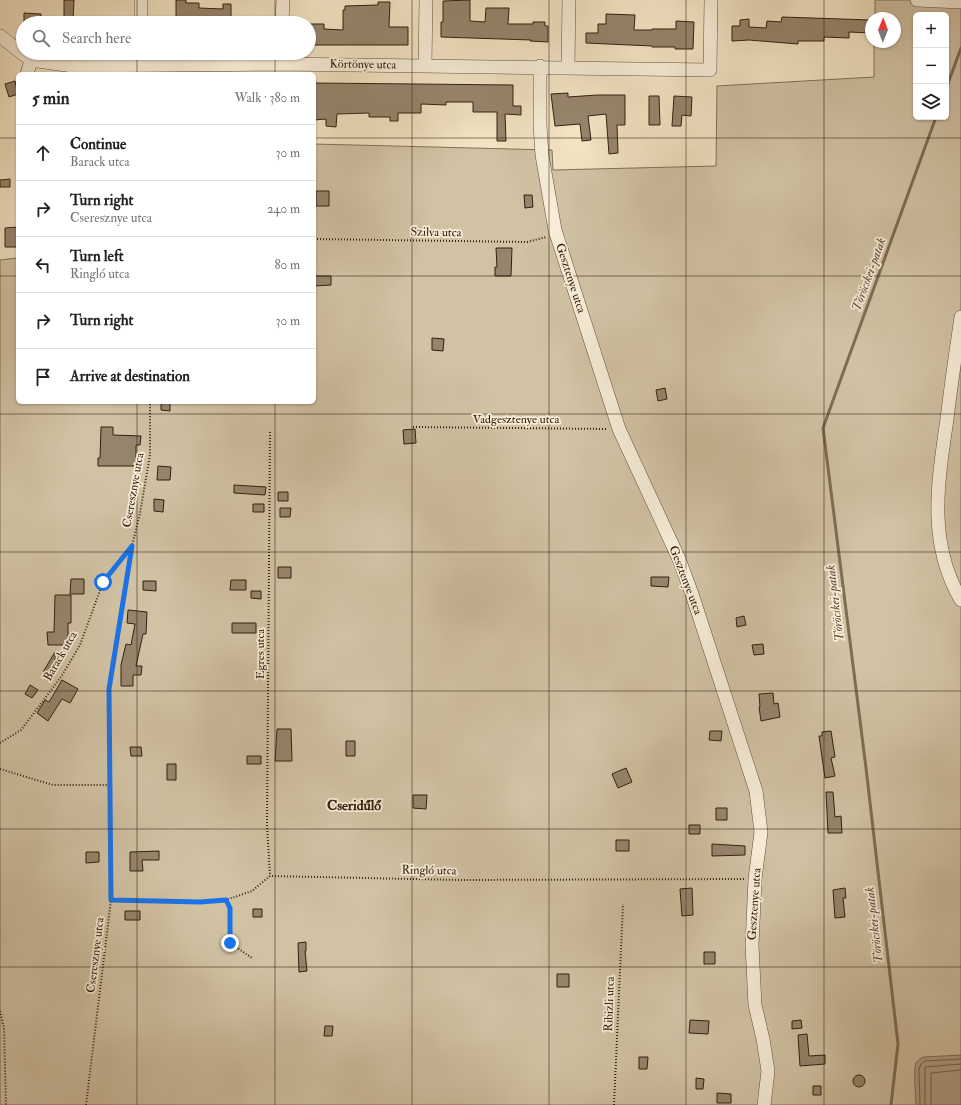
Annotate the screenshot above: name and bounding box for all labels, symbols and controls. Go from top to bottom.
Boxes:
north arrow [865,12,901,48]
map controls [913,12,949,120]
button: + [913,12,949,48]
search box [16,16,316,60]
icon: search [30,27,52,49]
text: Search here [62,29,131,48]
button: − [913,48,949,84]
street label: Körtönye utca [330,56,397,73]
button: layers [913,84,949,120]
text: 5 min [32,88,70,109]
text: Walk · 380 m [234,90,300,106]
text: Continue [70,135,126,154]
icon: ahead [32,142,54,164]
text: 30 m [276,145,300,161]
text: Barack utca [70,154,130,170]
text: Turn right [70,191,133,210]
icon: right [32,198,54,220]
text: 240 m [267,201,300,217]
text: Cseresznye utca [70,210,152,226]
street label: Szilva utca [410,225,463,240]
water label: Töröcskei-patak [848,236,890,313]
street label: Gesztenye utca [552,241,589,316]
text: Turn left [70,247,124,266]
icon: left [32,254,54,276]
text: 80 m [274,257,300,273]
text: Ringló utca [70,266,130,282]
icon: right [32,310,54,332]
text: Turn right [70,311,133,330]
text: 30 m [276,313,300,329]
icon: arrive [32,366,54,388]
text: Arrive at destination [70,367,190,386]
street label: Vadgesztenye utca [473,412,560,427]
street label: Cseresznye utca [120,450,148,529]
street label: Gesztenye utca [666,544,706,618]
water label: Töröcskei-patak [822,564,848,642]
route start [94,573,112,591]
street label: Barack utca [40,628,81,684]
street label: Egres utca [253,628,268,679]
district label: Cseridűlő [327,797,382,814]
street label: Ringló utca [401,863,458,878]
street label: Gesztenye utca [744,866,765,941]
water label: Töröcskei-patak [861,886,887,964]
street label: Cseresznye utca [83,915,108,994]
route end [221,934,239,952]
street label: Ribizli utca [601,975,618,1032]

